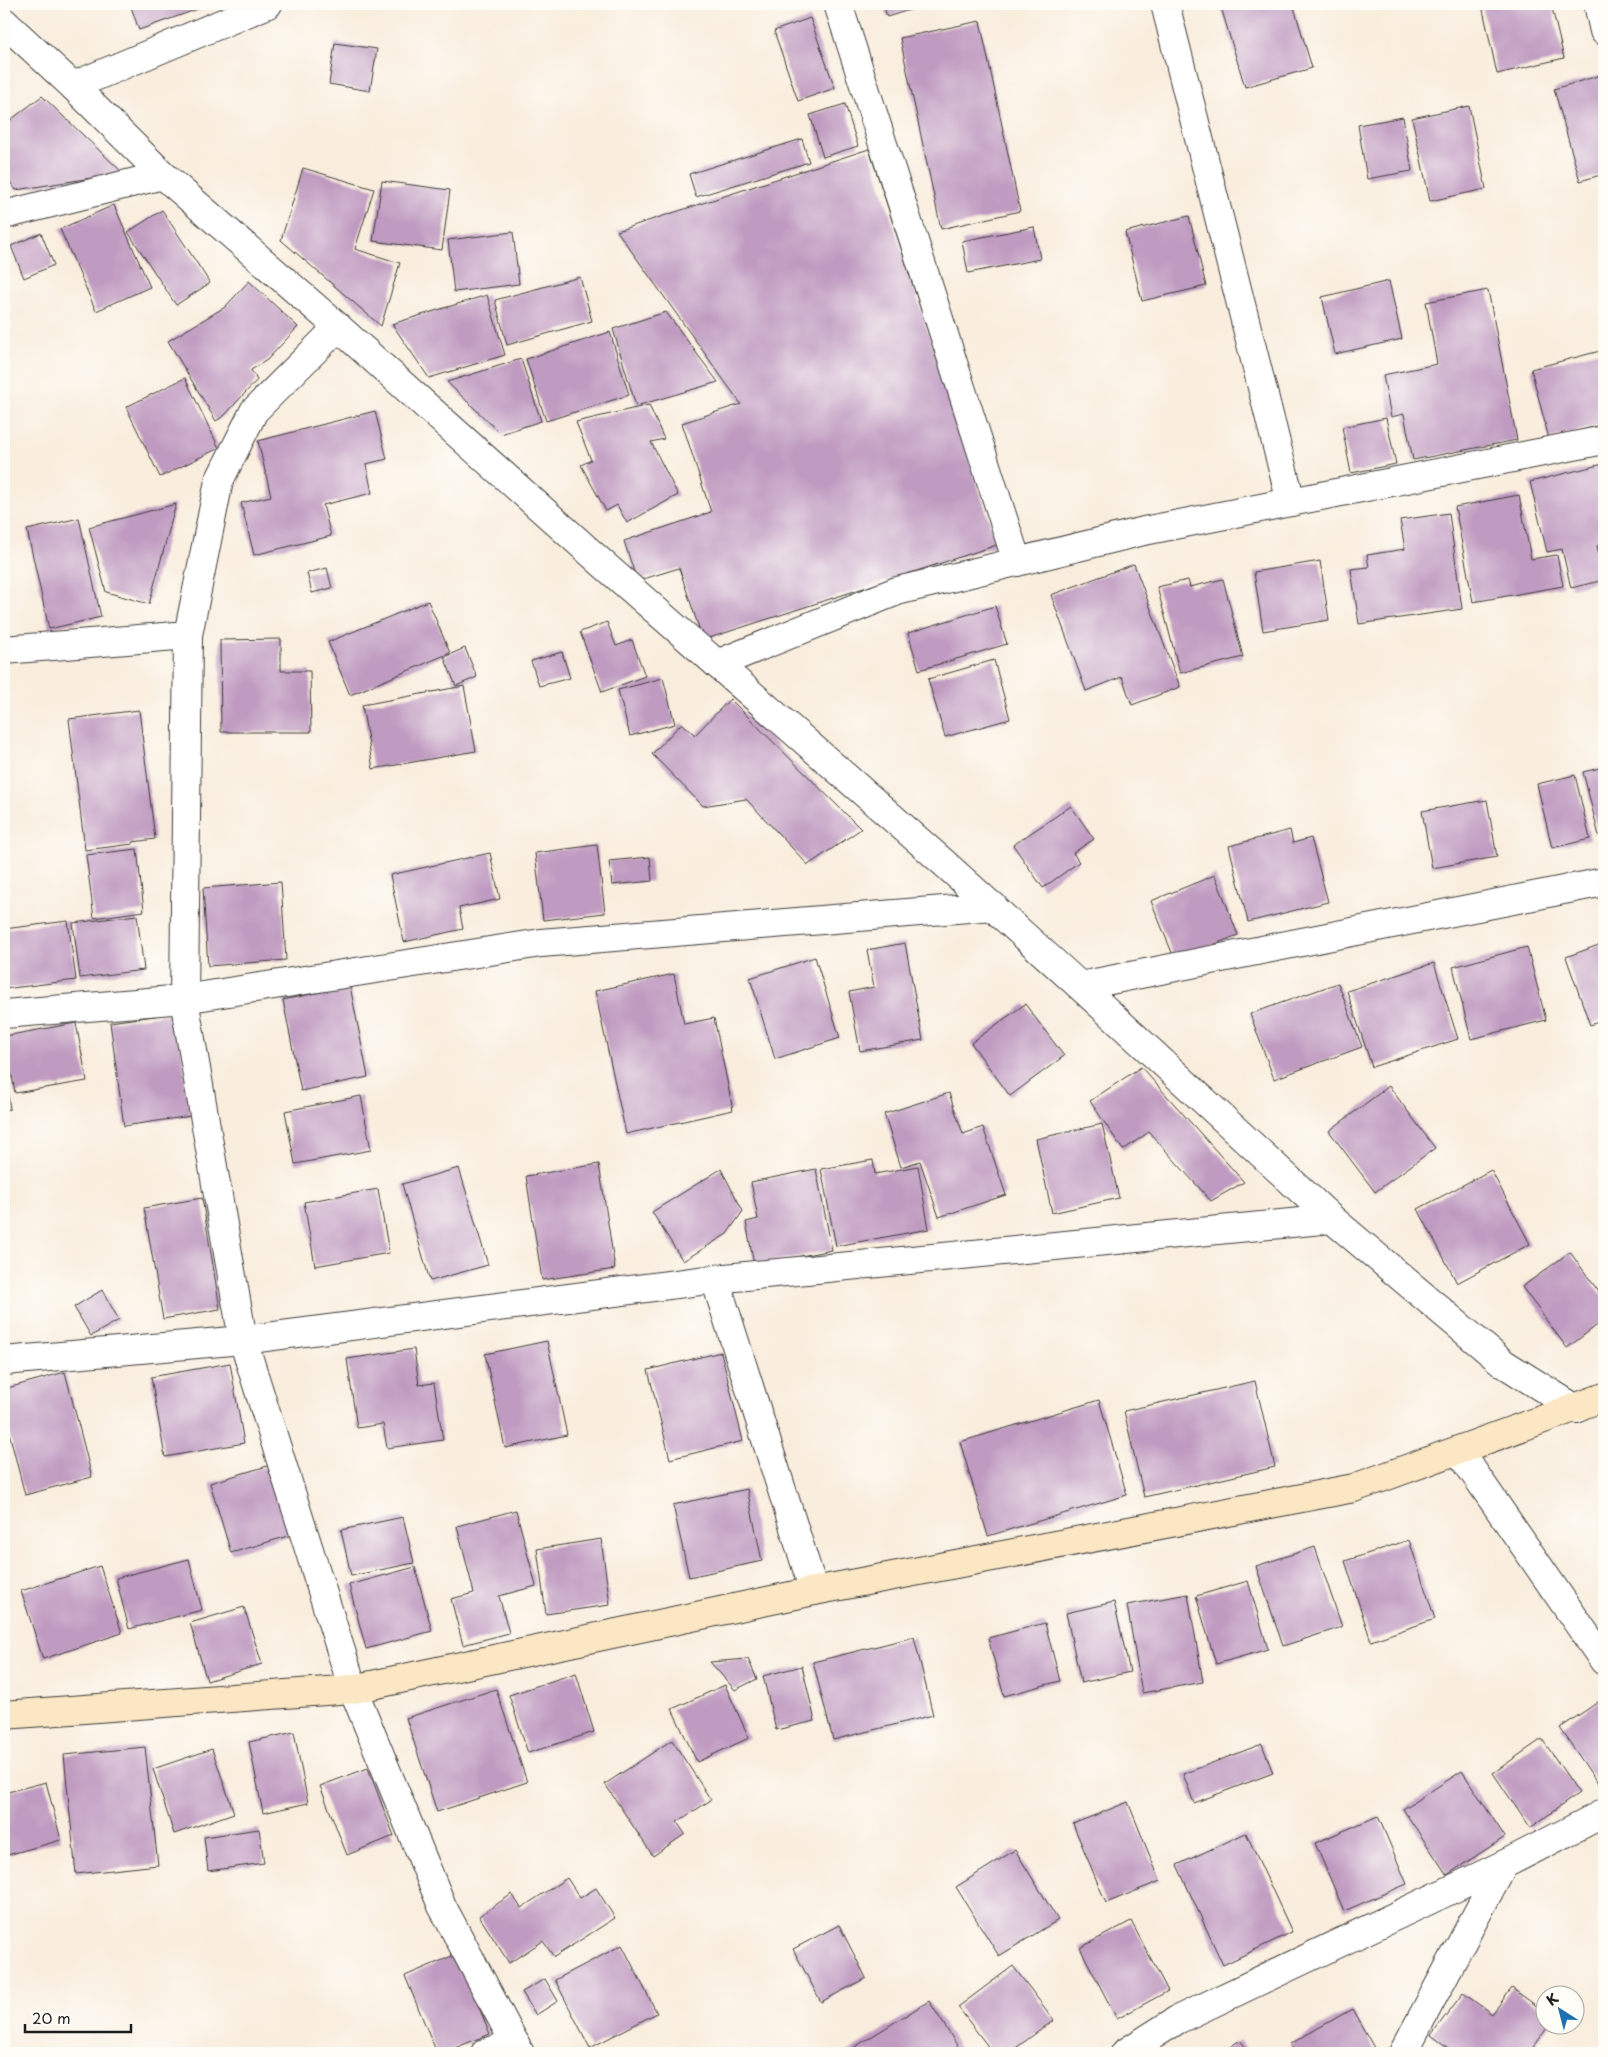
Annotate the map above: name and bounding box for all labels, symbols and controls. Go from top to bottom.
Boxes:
north arrow [1536,1984,1586,2034]
text: K [1542,1988,1562,2011]
scale bar [25,2002,131,2034]
text: 20 m [32,2006,71,2029]

